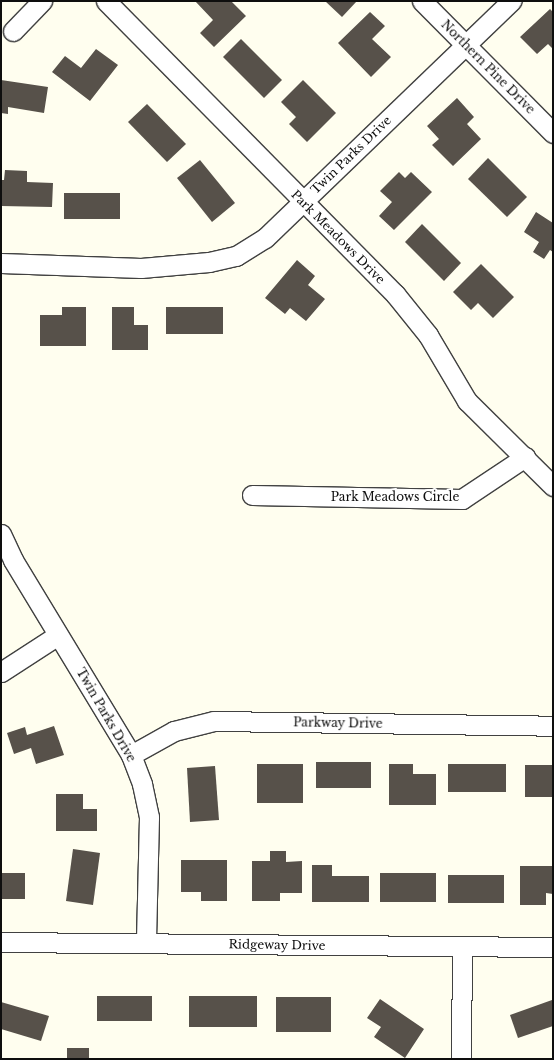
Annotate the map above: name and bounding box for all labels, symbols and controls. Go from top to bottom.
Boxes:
street label: Northern Pine Drive [438,17,538,117]
street label: Twin Parks Drive [308,113,394,197]
street label: Park Meadows Drive [288,187,388,287]
street label: Park Meadows Circle [331,490,459,504]
street label: Twin Parks Drive [73,666,139,764]
street label: Parkway Drive [293,715,383,731]
street label: Ridgeway Drive [228,937,326,953]

